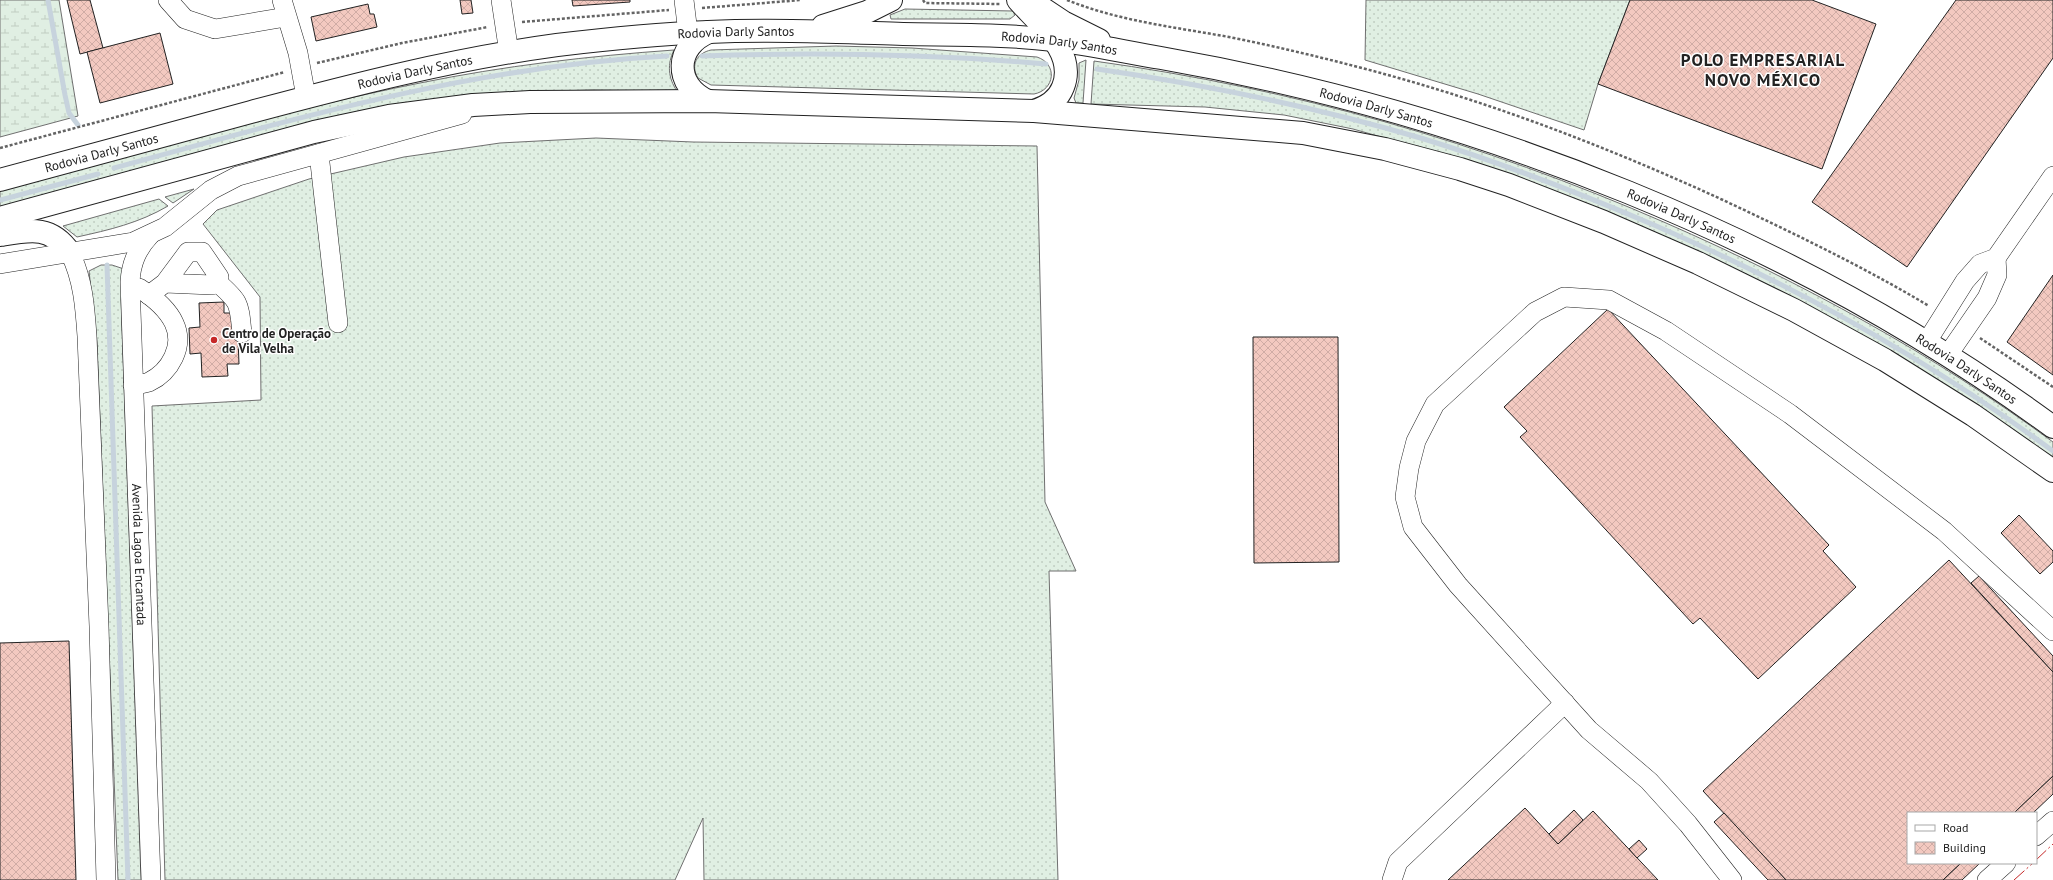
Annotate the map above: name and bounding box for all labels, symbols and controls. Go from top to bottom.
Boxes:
street label: Rodovia Darly Santos [677,22,795,42]
street label: Rodovia Darly Santos [1001,27,1119,58]
district label: POLO EMPRESARIAL NOVO MÉXICO [1681,49,1845,91]
street label: Rodovia Darly Santos [356,51,474,93]
street label: Rodovia Darly Santos [1318,84,1435,131]
street label: Rodovia Darly Santos [43,129,160,176]
street label: Rodovia Darly Santos [1625,184,1739,247]
place label: Centro de Operação de Vila Velha [222,325,331,357]
street label: Rodovia Darly Santos [1913,330,2020,407]
marker: Centro de Operação de Vila Velha [209,335,219,345]
street label: Avenida Lagoa Encantada [129,483,151,626]
legend [1907,812,2037,864]
text: Road [1943,820,1968,835]
text: Building [1943,840,1986,855]

